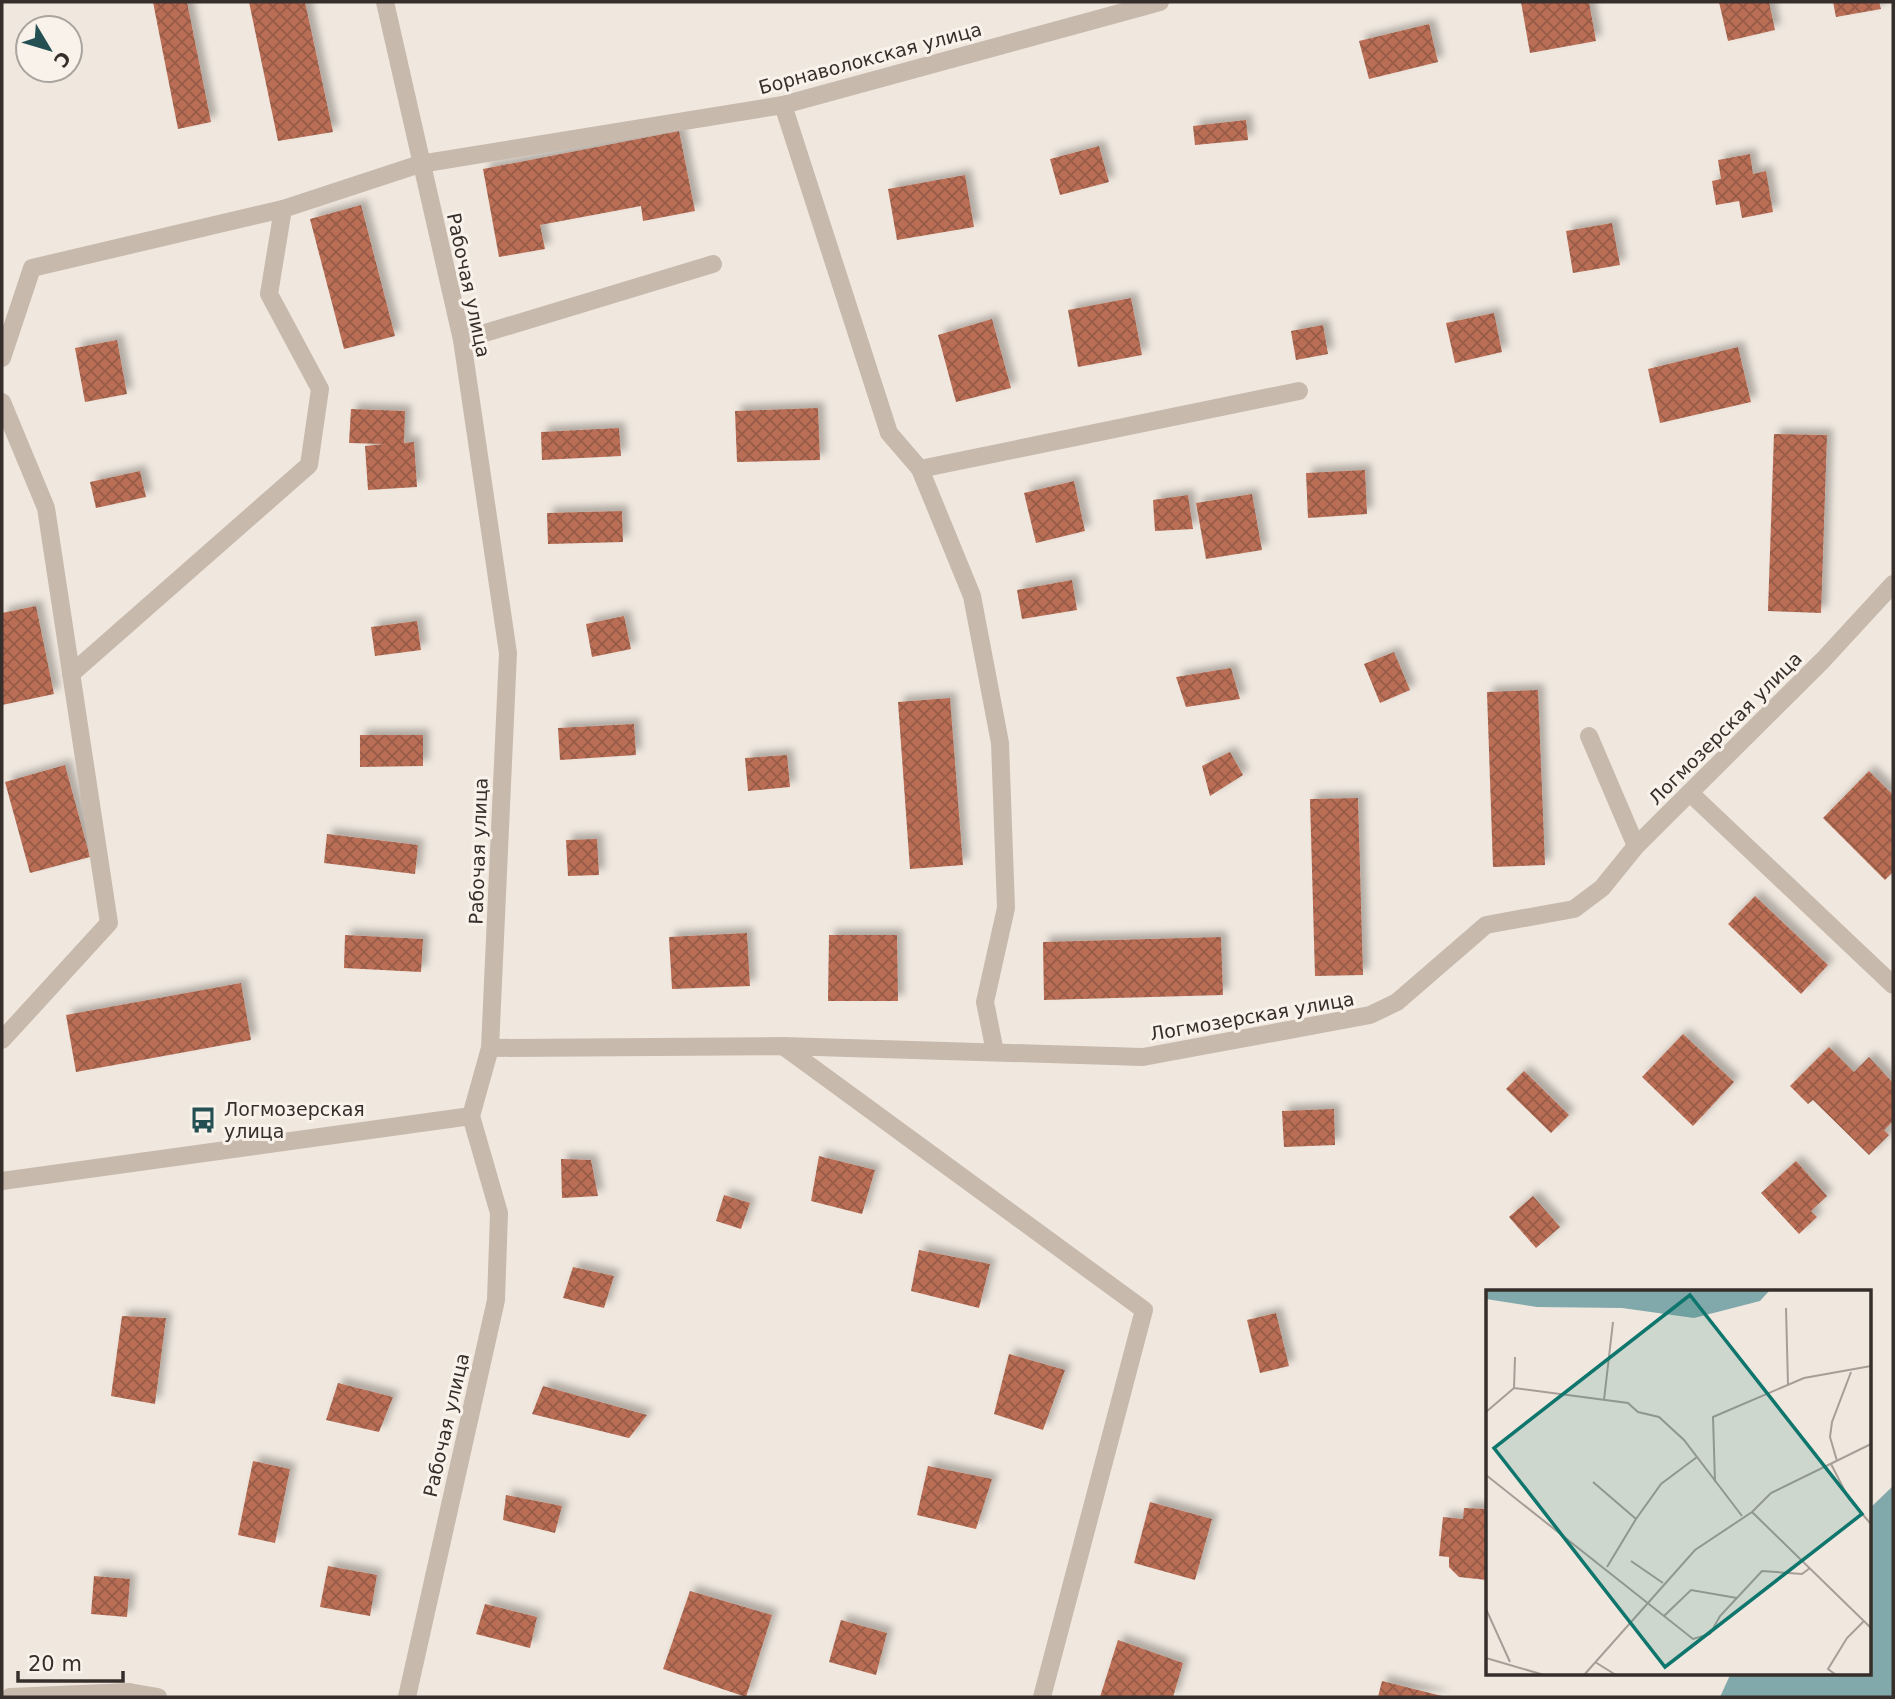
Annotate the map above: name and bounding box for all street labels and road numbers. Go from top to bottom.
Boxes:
street label: Борнаволокская улица [756,18,984,98]
street label: Рабочая улица [443,211,495,359]
street label: Логмозерская улица [1644,647,1806,809]
street label: Рабочая улица [464,777,492,925]
street label: Логмозерская улица [1148,987,1356,1045]
street label: Рабочая улица [419,1351,473,1499]

